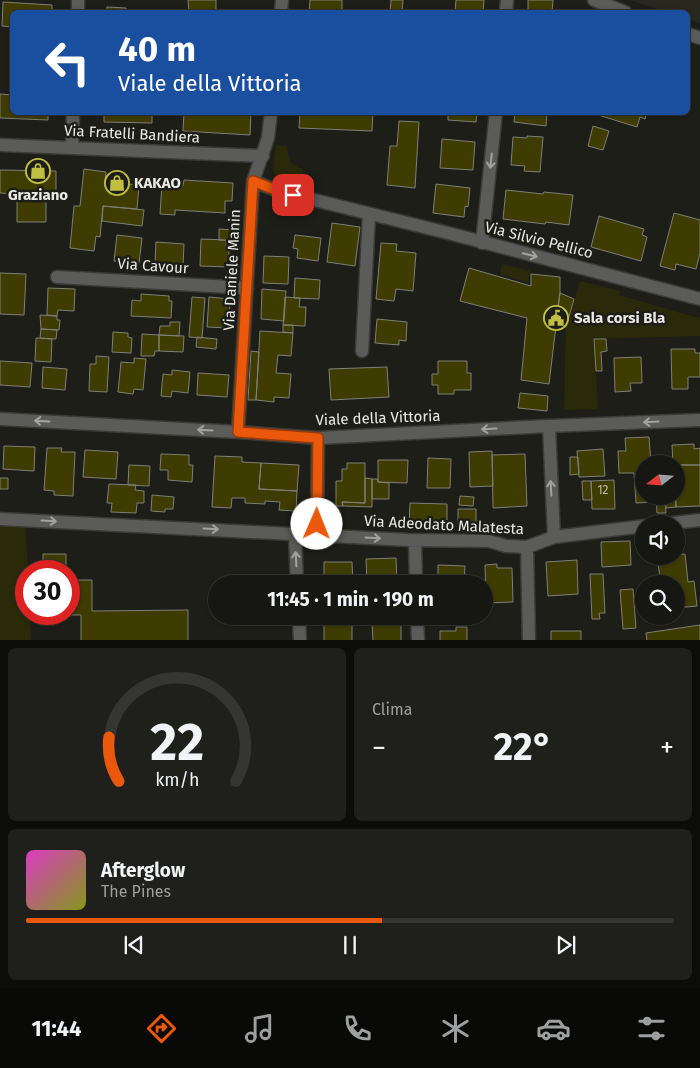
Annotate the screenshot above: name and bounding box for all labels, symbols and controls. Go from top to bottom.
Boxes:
text: 40 m [118,28,196,70]
icon: left [35,30,100,95]
text: Viale della Vittoria [118,70,302,97]
street label: Via Fratelli Bandiera [64,121,200,147]
one-way arrow [486,153,496,169]
shop icon: Graziano [25,158,51,184]
shop icon: KAKAO [104,170,130,196]
place label: KAKAO [134,174,181,192]
pin [272,174,314,216]
icon: arrive [279,181,307,209]
place label: Graziano [8,186,68,204]
street label: Via Daniele Manin [220,209,244,331]
street label: Via Silvio Pellico [483,218,595,262]
one-way arrow [521,251,537,260]
street label: Via Cavour [117,255,189,277]
public building icon: Sala corsi Bla [543,305,569,331]
place label: Sala corsi Bla [574,309,665,327]
street label: Viale della Vittoria [315,407,441,429]
one-way arrow [35,417,51,426]
one-way arrow [644,417,660,427]
one-way arrow [197,425,213,435]
one-way arrow [481,425,497,434]
north arrow [635,455,685,505]
map controls [635,455,685,625]
one-way arrow [547,480,556,496]
house number: 12 [597,483,609,497]
position arrow [290,497,342,549]
street label: Via Adeodato Malatesta [364,512,524,538]
button: sound [635,515,685,565]
one-way arrow [40,516,56,525]
one-way arrow [203,525,219,534]
one-way arrow [365,533,381,542]
one-way arrow [292,551,301,567]
speed limit sign: 30 [15,560,80,625]
button: search [635,575,685,625]
text: 11:45 · 1 min · 190 m [267,588,434,611]
text: Clima [372,700,412,719]
text: 22 [150,711,204,774]
text: 22° [493,724,553,770]
text: − [372,731,386,764]
text: + [660,731,674,764]
text: km/h [155,769,199,791]
text: Afterglow [101,859,185,882]
text: The Pines [101,882,171,901]
icon: previous [120,931,148,959]
icon: pause [336,931,364,959]
icon: next [552,931,580,959]
icon: directions [144,1011,179,1046]
icon: music [242,1011,277,1046]
icon: phone [340,1011,375,1046]
icon: climate [438,1011,473,1046]
icon: car [536,1011,571,1046]
icon: filters [634,1011,669,1046]
text: 11:44 [31,1015,81,1042]

